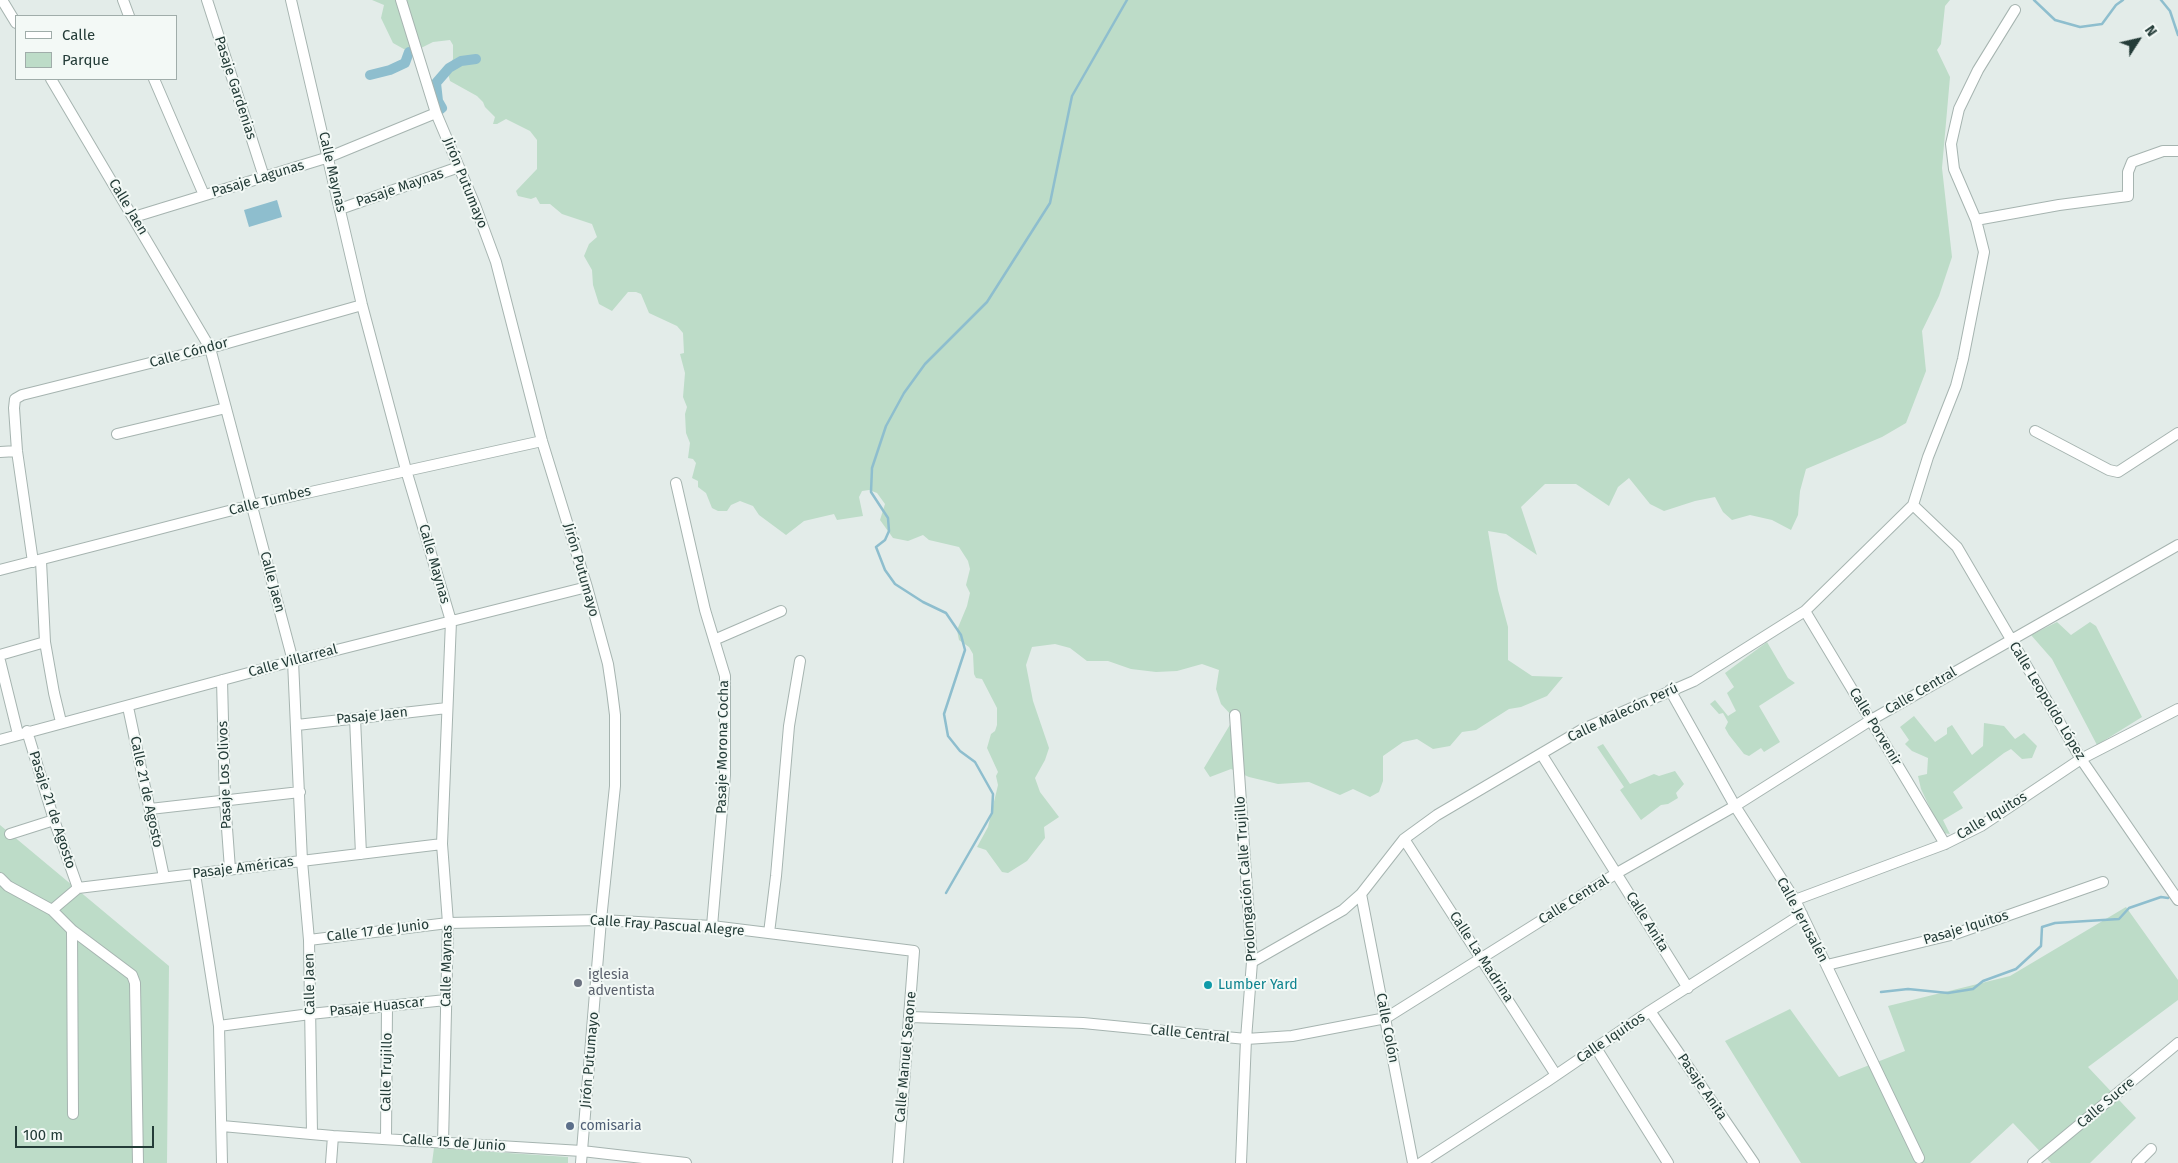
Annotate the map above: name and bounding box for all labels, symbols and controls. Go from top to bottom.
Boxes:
legend [15,15,178,80]
north arrow [2113,15,2163,65]
text: N [2141,22,2160,40]
text: Calle [62,26,95,44]
street label: Pasaje Gardenias [210,34,260,142]
text: Parque [62,51,109,69]
street label: Calle Maynas [315,130,349,214]
street label: Jirón Putumayo [439,135,491,231]
street label: Pasaje Lagunas [210,157,306,201]
street label: Pasaje Maynas [354,165,446,211]
street label: Calle Jaen [105,176,151,238]
street label: Calle Cóndor [148,334,230,372]
street label: Calle Tumbes [227,483,313,519]
street label: Jirón Putumayo [560,521,602,619]
street label: Calle Maynas [415,522,453,606]
street label: Calle Jaen [256,550,288,614]
street label: Calle Leopoldo López [2005,639,2089,763]
street label: Calle Villarreal [247,641,339,681]
street label: Calle Central [1882,664,1960,718]
street label: Pasaje Morona Cocha [713,680,733,814]
street label: Calle Malecón Perú [1565,680,1681,746]
street label: Calle Porvenir [1845,685,1905,769]
street label: Pasaje Jaen [335,704,409,728]
street label: Pasaje Los Olivos [215,721,235,829]
street label: Calle 21 de Agosto [126,735,166,849]
street label: Pasaje 21 de Agosto [25,749,79,871]
street label: Calle Iquitos [1954,789,2030,843]
street label: Prolongación Calle Trujillo [1232,796,1260,962]
street label: Pasaje Américas [192,853,294,883]
street label: Calle Central [1536,872,1612,928]
street label: Calle Jerusalén [1773,875,1831,965]
street label: Calle Anita [1622,889,1672,955]
street label: Pasaje Iquitos [1921,907,2011,949]
street label: Calle La Madrina [1445,908,1517,1006]
street label: Calle Fray Pascual Alegre [589,912,745,940]
street label: Calle 17 de Junio [326,916,430,946]
street label: Calle Maynas [438,925,456,1007]
street label: Calle Jaen [301,953,319,1015]
place label: iglesia adventista [588,967,655,1000]
marker: iglesia adventista [572,977,584,989]
place label: Lumber Yard [1218,977,1298,993]
marker: Lumber Yard [1202,979,1214,991]
street label: Calle Manuel Seaone [892,991,920,1123]
street label: Calle Colón [1372,992,1402,1064]
street label: Pasaje Huascar [329,994,425,1020]
street label: Calle Iquitos [1574,1009,1648,1067]
street label: Jirón Putumayo [577,1011,603,1109]
street label: Calle Central [1150,1021,1230,1047]
street label: Calle Trujillo [378,1032,396,1112]
street label: Pasaje Anita [1674,1051,1730,1123]
street label: Calle Sucre [2074,1074,2138,1132]
scale bar [18,1116,156,1148]
place label: comisaria [580,1118,642,1134]
marker: comisaria [564,1120,576,1132]
text: 100 m [23,1126,63,1144]
street label: Calle 15 de Junio [402,1131,506,1155]

